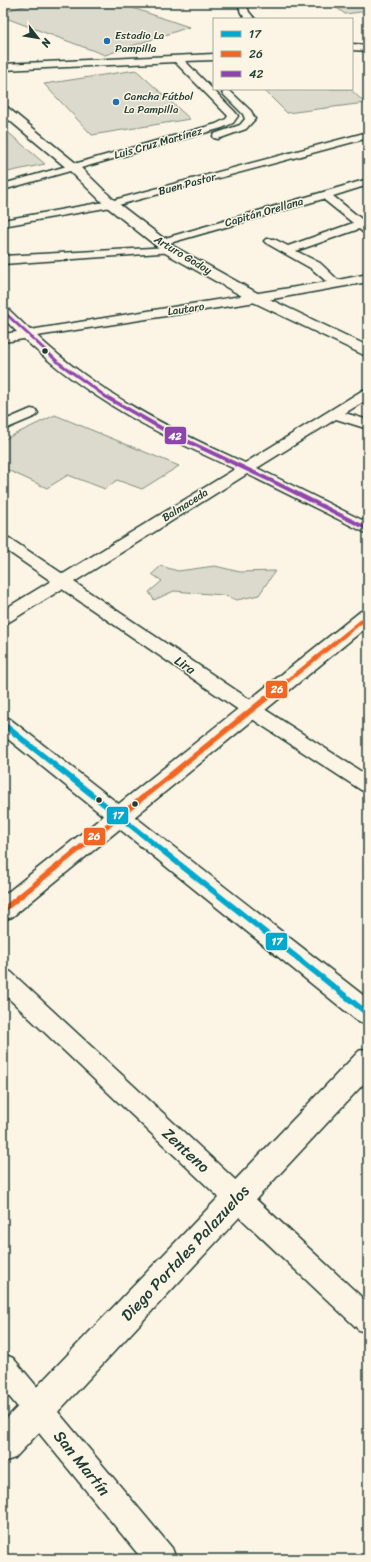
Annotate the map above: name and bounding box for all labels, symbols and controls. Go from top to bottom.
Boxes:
north arrow [18,18,58,58]
legend [213,18,353,90]
text: 17 [249,23,262,45]
place label: Estadio La Pampilla [115,26,165,58]
text: N [36,34,57,51]
marker: Estadio La Pampilla [102,36,112,46]
text: 26 [249,43,263,65]
text: 42 [249,63,264,85]
place label: Cancha Fútbol La Pampilla [124,87,194,119]
marker: Cancha Fútbol La Pampilla [111,97,121,107]
street label: Luis Cruz Martínez [112,121,205,165]
street label: Buen Pastor [156,167,219,201]
street label: Capitán Orellana [222,192,306,232]
street label: Arturo Godoy [149,230,216,280]
street label: Lautaro [166,297,206,321]
unlabelled marker [40,346,50,356]
line badge: 42 [164,426,187,445]
text: 42 [167,427,182,446]
street label: Balmaceda [158,483,212,527]
street label: Lira [170,649,201,681]
line badge: 26 [265,680,288,699]
text: 26 [270,680,283,699]
unlabelled marker [94,795,104,805]
unlabelled marker [130,799,140,809]
line badge: 17 [106,806,129,825]
text: 17 [113,806,125,825]
line badge: 26 [83,827,106,846]
text: 26 [87,827,100,846]
line badge: 17 [265,932,288,951]
text: 17 [272,932,284,951]
street label: Zenteno [155,1120,217,1180]
street label: Diego Portales Palazuelos [113,1177,257,1328]
street label: San Martín [46,1423,118,1503]

